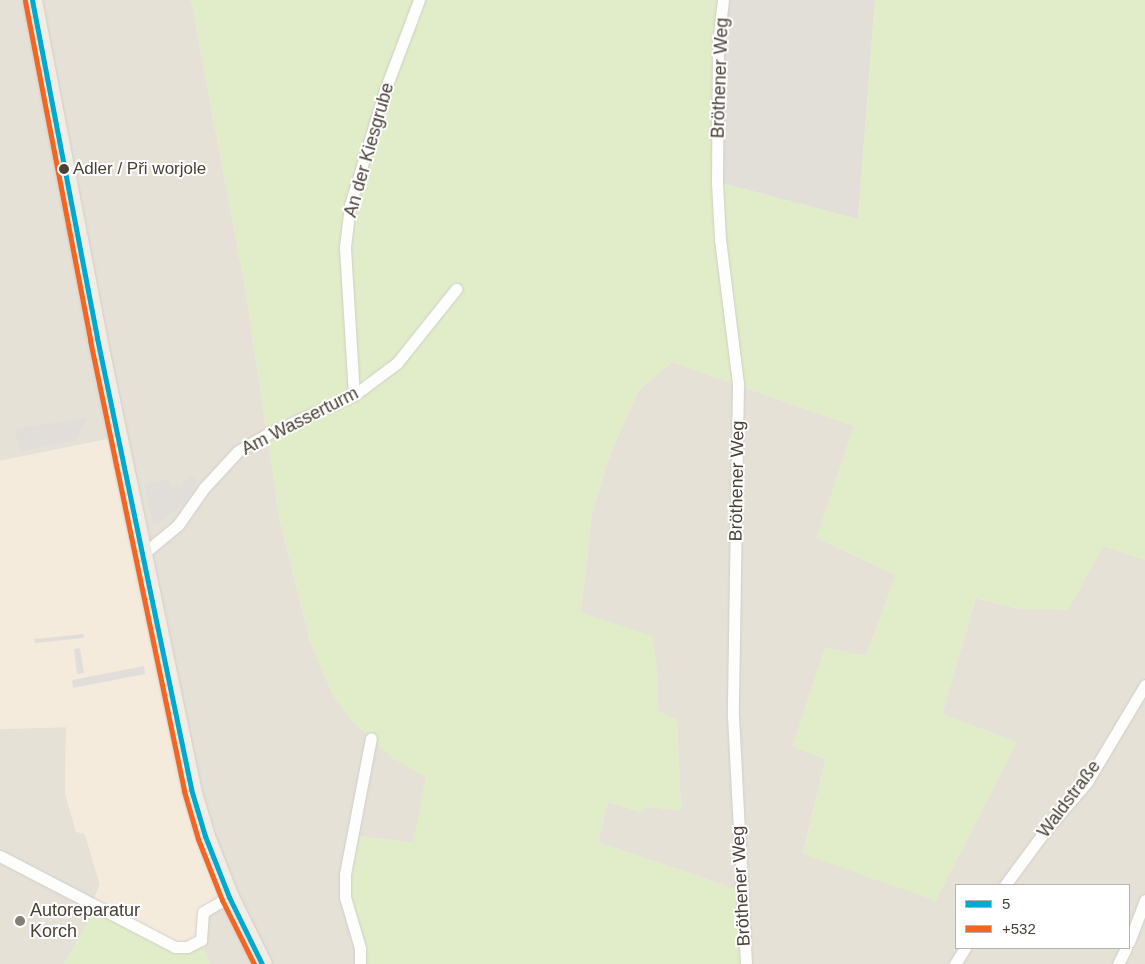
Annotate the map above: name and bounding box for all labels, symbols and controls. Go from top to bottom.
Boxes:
street label: Bröthener Weg [707,17,733,139]
street label: An der Kiesgrube [339,80,399,220]
place label: Adler / Při worjole [73,159,206,179]
marker: Adler / Při worjole [59,164,69,174]
street label: Am Wasserturm [238,382,362,460]
street label: Bröthener Weg [725,420,749,542]
street label: Waldstraße [1033,756,1105,842]
street label: Bröthener Weg [727,825,755,947]
legend [955,884,1130,949]
text: 5 [1002,895,1010,912]
place label: Autoreparatur Korch [30,900,140,942]
marker: Autoreparatur Korch [14,915,26,927]
text: +532 [1002,920,1036,937]

